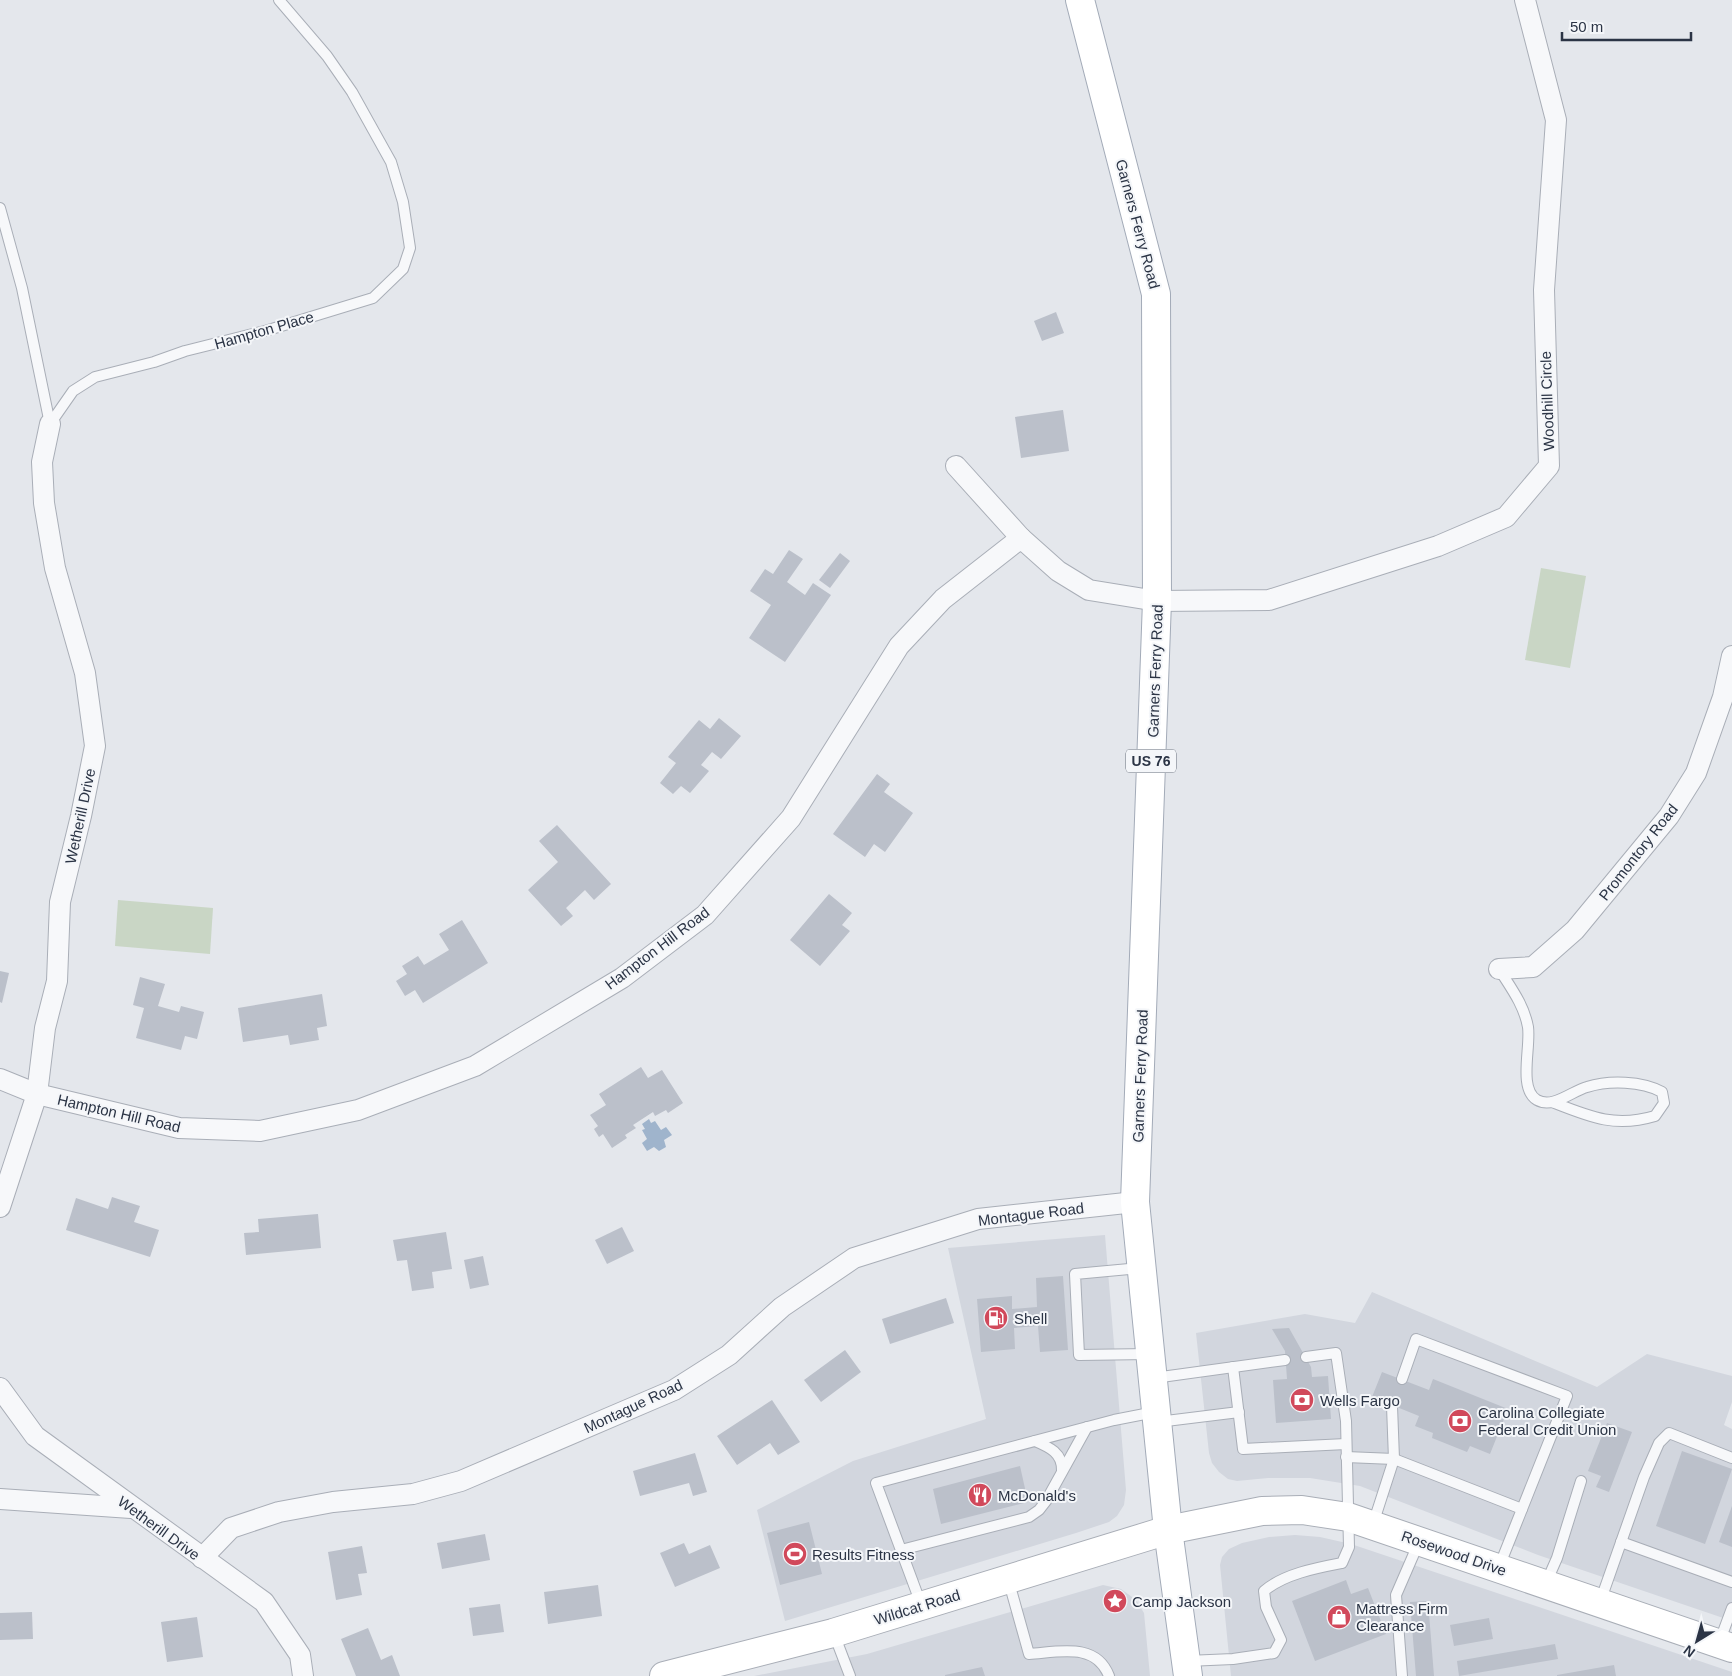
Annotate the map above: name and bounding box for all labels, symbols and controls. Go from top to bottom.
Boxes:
scale bar [1562,10,1691,42]
text: 50 m [1570,18,1603,35]
street label: Garners Ferry Road [1113,157,1163,291]
street label: Hampton Place [212,308,316,352]
street label: Woodhill Circle [1537,351,1557,451]
street label: Garners Ferry Road [1144,604,1166,738]
road number: US 76 [1126,749,1176,772]
street label: Wetherill Drive [62,767,98,865]
street label: Promontory Road [1595,800,1681,904]
street label: Hampton Hill Road [602,903,712,993]
street label: Garners Ferry Road [1129,1009,1151,1143]
street label: Hampton Hill Road [56,1091,182,1135]
street label: Montague Road [977,1199,1085,1229]
fuel station icon: Shell [983,1305,1009,1331]
place label: Shell [1014,1310,1047,1327]
street label: Montague Road [581,1376,685,1436]
bank icon: Wells Fargo [1289,1387,1315,1413]
place label: Wells Fargo [1320,1392,1400,1409]
place label: Carolina Collegiate Federal Credit Union [1478,1404,1616,1438]
bank icon: Carolina Collegiate Federal Credit Union [1447,1408,1473,1434]
restaurant icon: McDonald's [967,1482,993,1508]
place label: McDonald's [998,1487,1076,1504]
street label: Wetherill Drive [115,1493,203,1563]
street label: Rosewood Drive [1399,1527,1509,1579]
sports icon: Results Fitness [782,1541,808,1567]
place label: Results Fitness [812,1546,915,1563]
street label: Wildcat Road [872,1586,962,1628]
place icon: Camp Jackson [1102,1588,1128,1614]
place label: Camp Jackson [1132,1593,1231,1610]
place label: Mattress Firm Clearance [1356,1600,1448,1634]
shop icon: Mattress Firm Clearance [1326,1604,1352,1630]
north arrow [1672,1616,1722,1666]
text: N [1680,1642,1698,1661]

